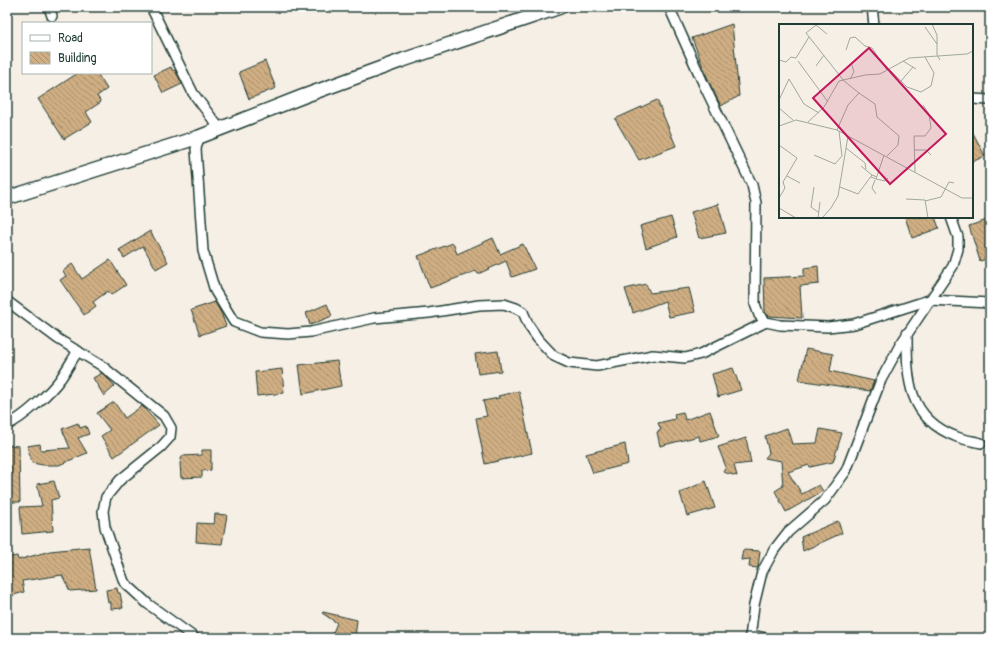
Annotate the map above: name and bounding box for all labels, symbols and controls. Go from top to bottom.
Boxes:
legend [22,22,152,74]
inset map [779,24,973,218]
text: Road [58,31,83,46]
text: Building [58,51,97,66]

